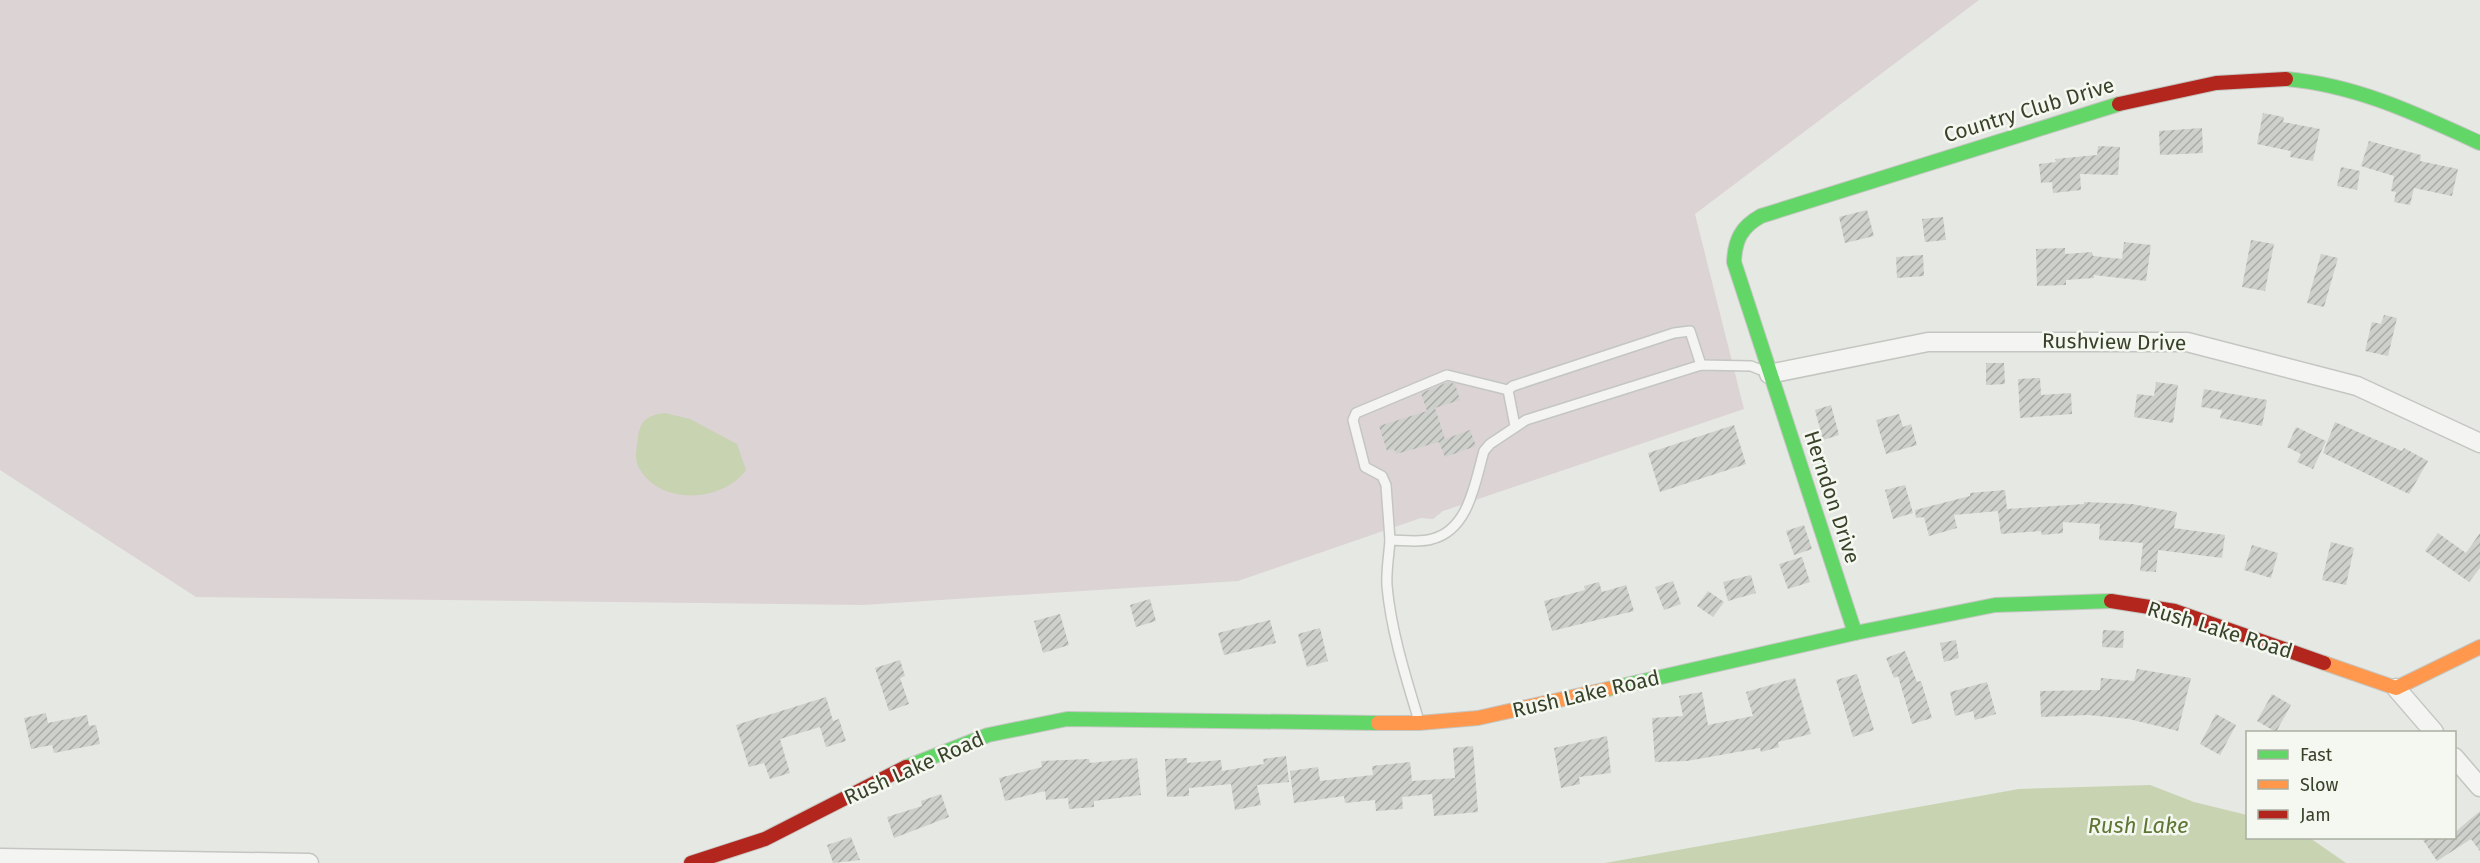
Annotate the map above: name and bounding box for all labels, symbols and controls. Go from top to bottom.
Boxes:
street label: Country Club Drive [1941,72,2117,148]
street label: Rushview Drive [2042,328,2186,356]
street label: Herndon Drive [1798,427,1866,567]
street label: Rush Lake Road [2144,596,2296,664]
street label: Rush Lake Road [1510,664,1662,724]
street label: Rush Lake Road [840,726,988,810]
legend [2246,731,2456,839]
text: Fast [2300,744,2333,766]
text: Slow [2300,774,2339,796]
text: Jam [2300,804,2331,826]
water label: Rush Lake [2088,812,2188,839]

